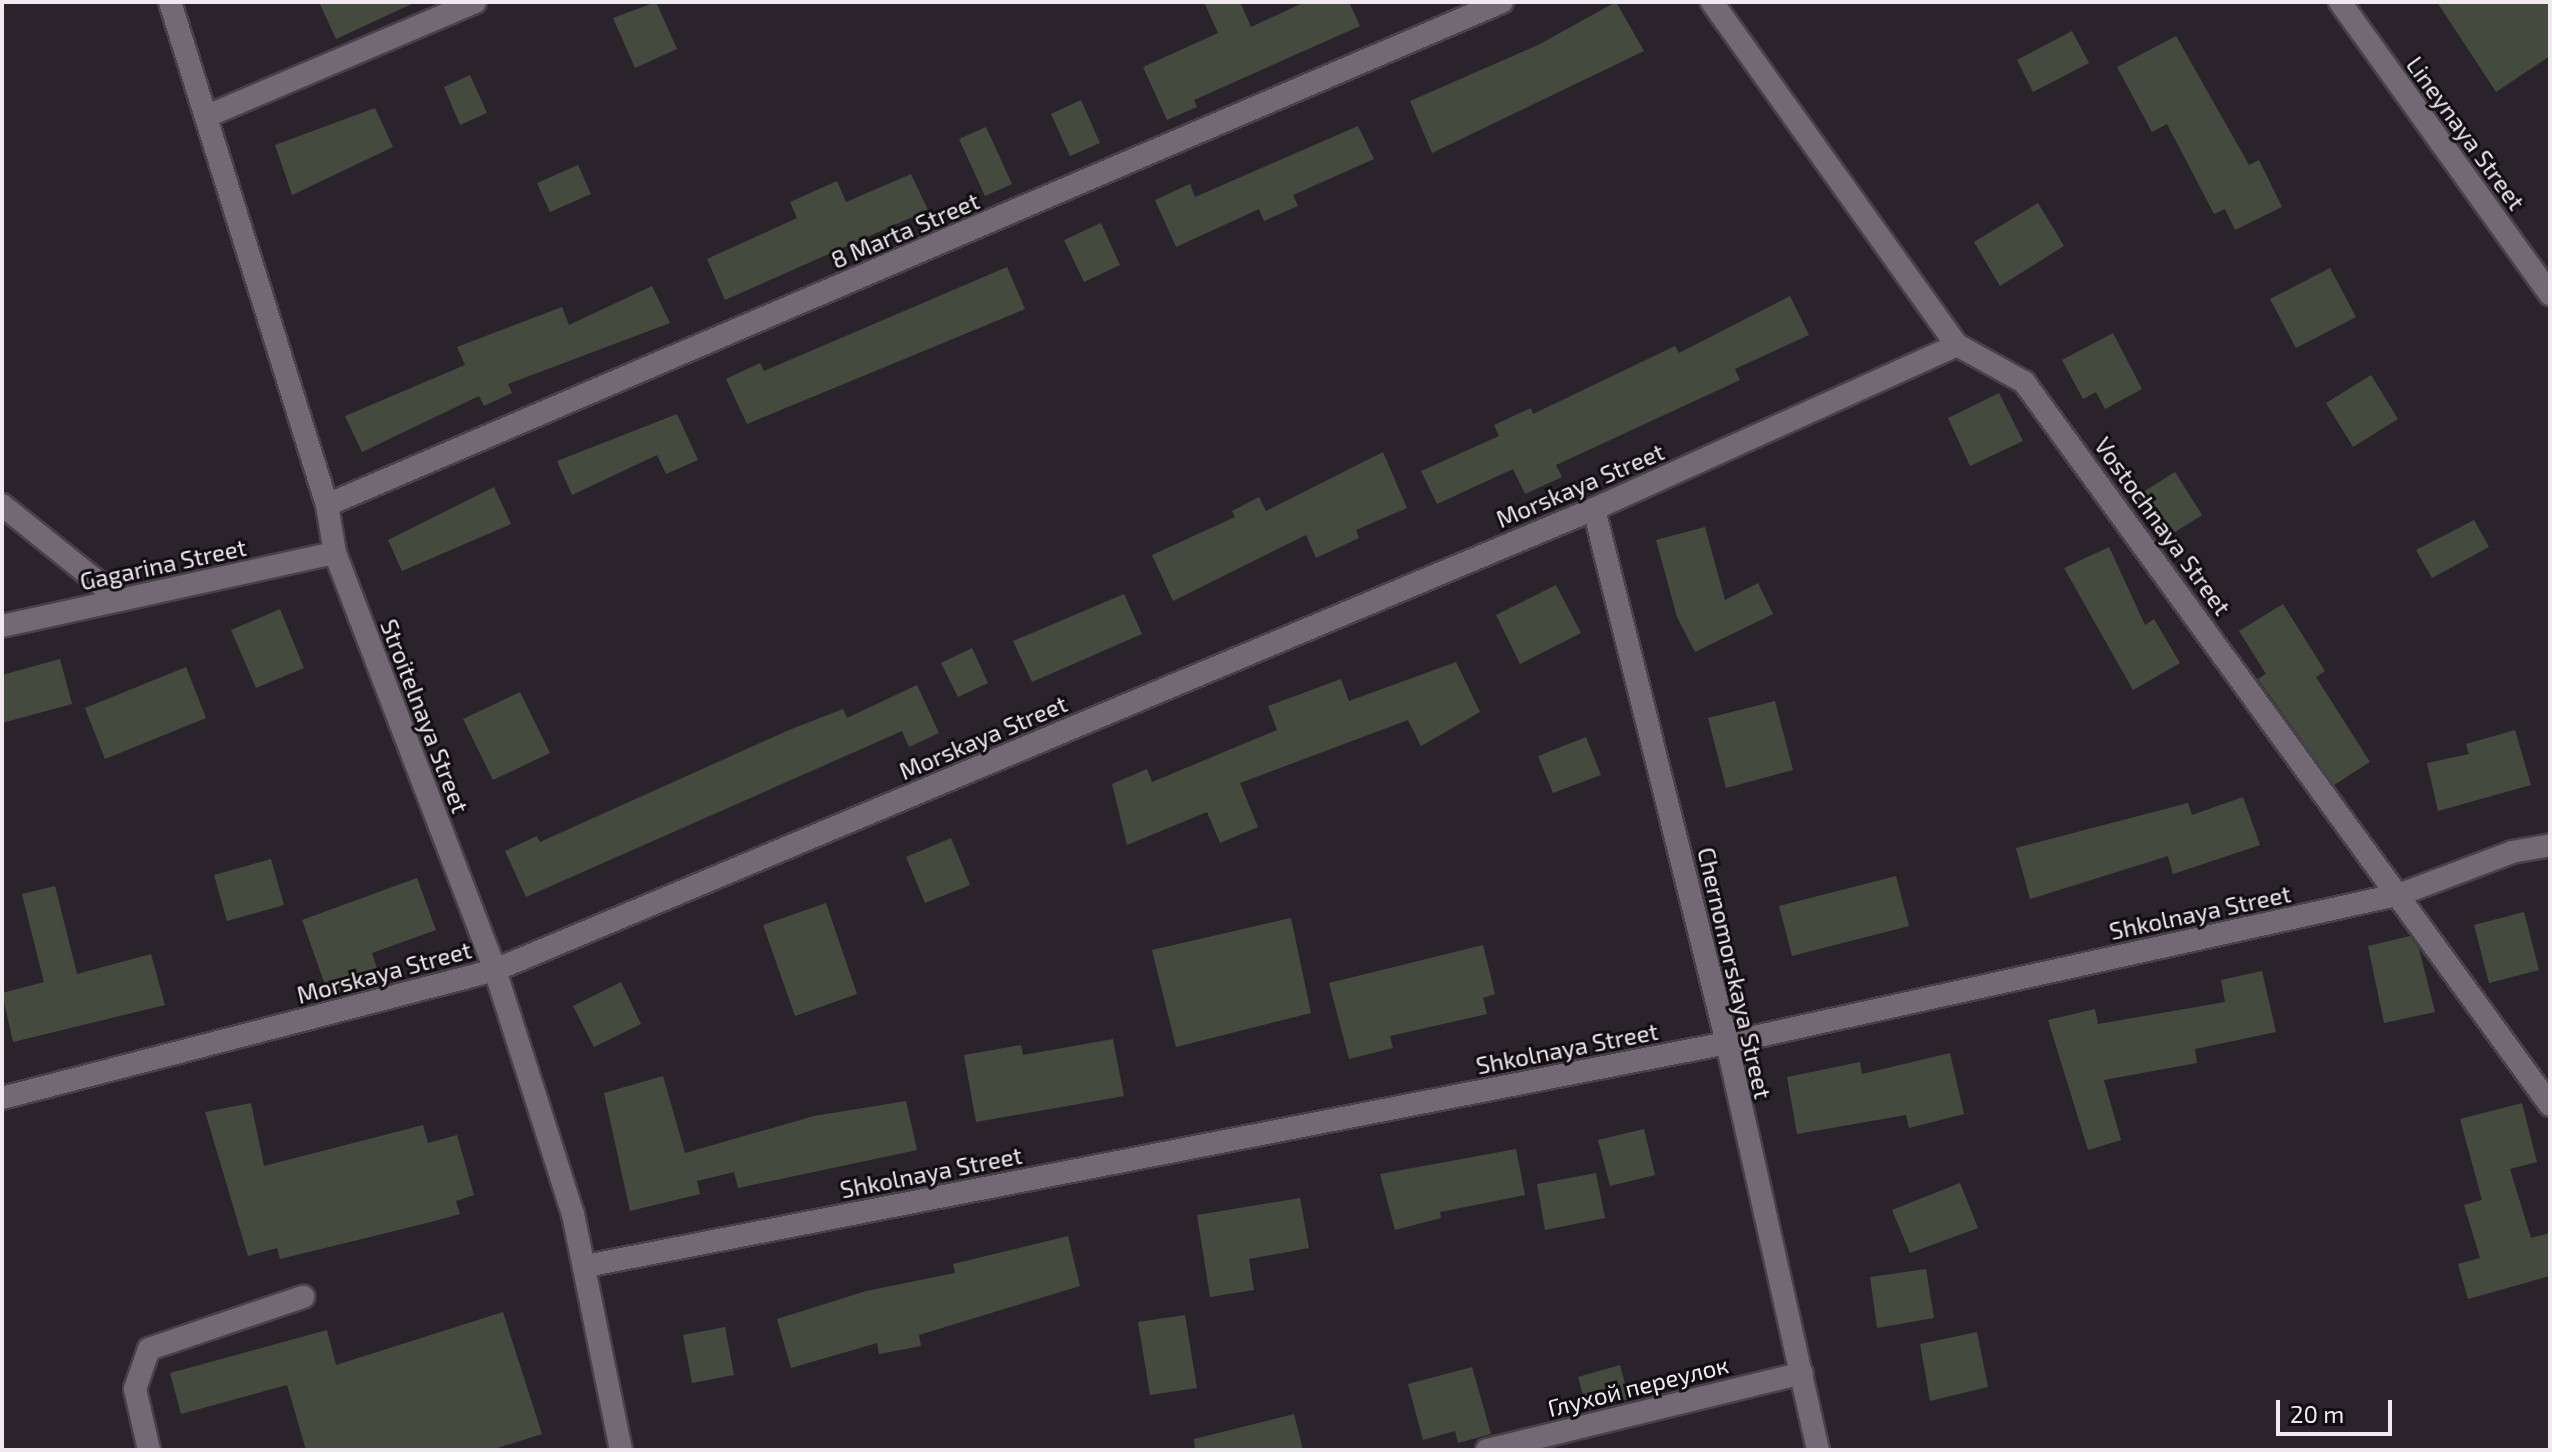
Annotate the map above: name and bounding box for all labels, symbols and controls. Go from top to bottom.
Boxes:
street label: Lineynaya Street [2401,51,2531,215]
street label: 8 Marta Street [827,186,983,274]
street label: Vostochnaya Street [2089,431,2237,621]
street label: Morskaya Street [1492,437,1668,533]
street label: Gagarina Street [77,532,249,596]
street label: Stroitelnaya Street [375,615,475,817]
street label: Morskaya Street [895,689,1071,785]
street label: Chernomorskaya Street [1692,844,1778,1102]
street label: Shkolnaya Street [2107,879,2293,945]
street label: Morskaya Street [293,935,475,1009]
street label: Shkolnaya Street [1473,1016,1661,1080]
street label: Shkolnaya Street [837,1140,1025,1204]
street label: Глухой переулок [1545,1350,1731,1422]
scale bar [2280,1384,2396,1434]
text: 20 m [2290,1399,2344,1428]

